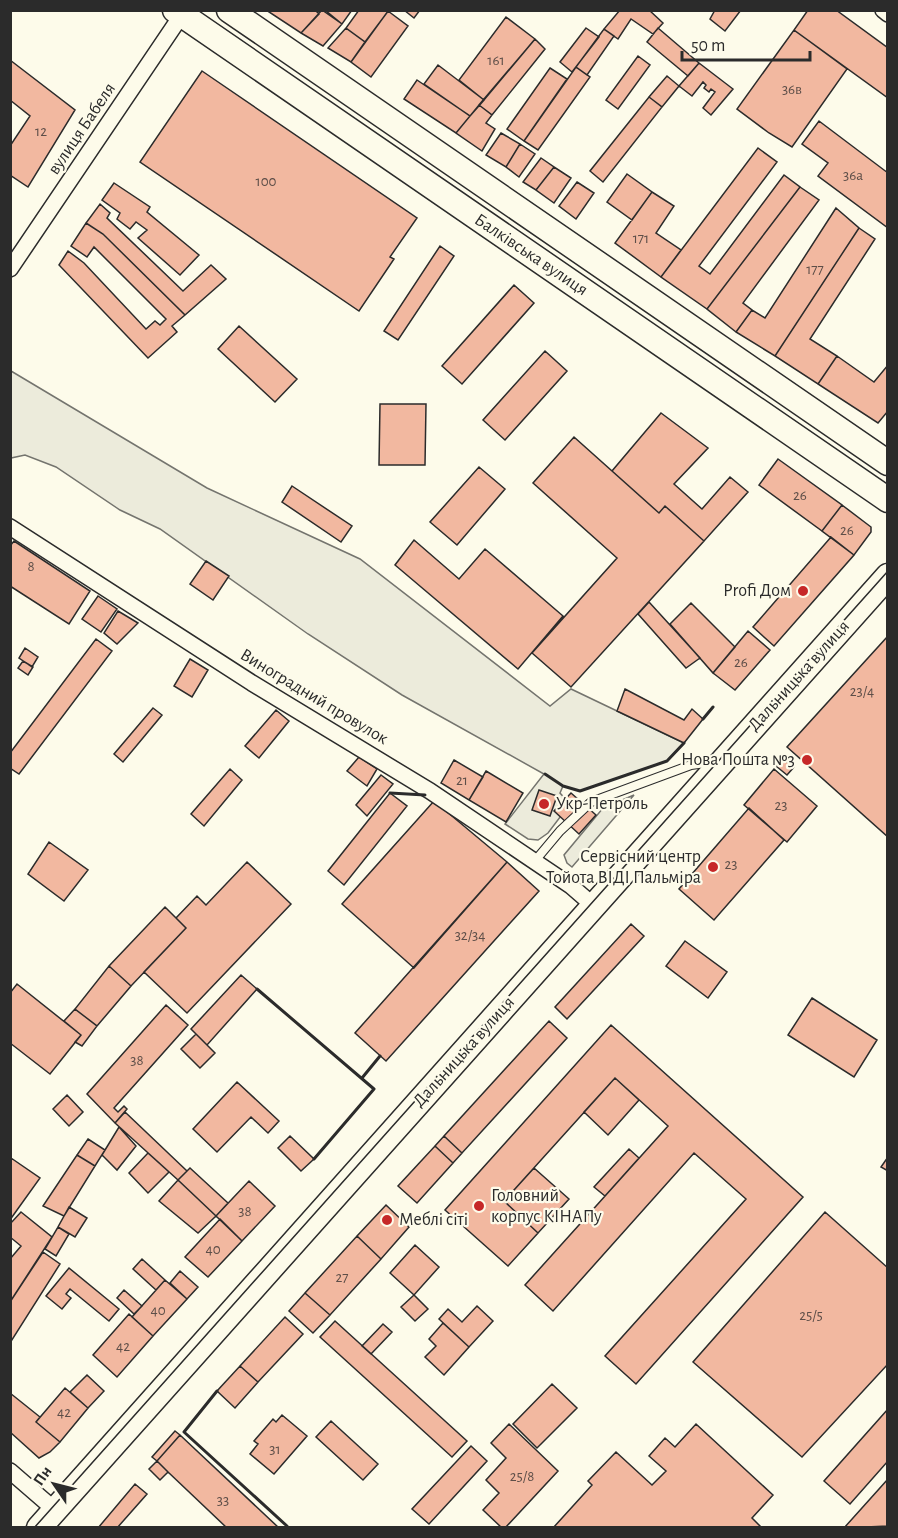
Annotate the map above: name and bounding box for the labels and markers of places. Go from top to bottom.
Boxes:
place label: Profi Дом [723,582,791,600]
marker: Profi Дом [796,584,810,598]
place label: Нова Пошта №3 [681,751,795,769]
marker: Нова Пошта №3 [800,753,814,767]
place label: Укр-Петроль [556,795,648,813]
marker: Укр-Петроль [537,797,551,811]
place label: Сервісний центр Тойота ВІДІ Пальміра [546,848,701,887]
marker: Сервісний центр Тойота ВІДІ Пальміра [706,860,720,874]
place label: Головний корпус КІНАПу [491,1187,602,1226]
marker: Головний корпус КІНАПу [472,1199,486,1213]
place label: Меблі сіті [399,1210,468,1229]
marker: Меблі сіті [380,1213,394,1227]

